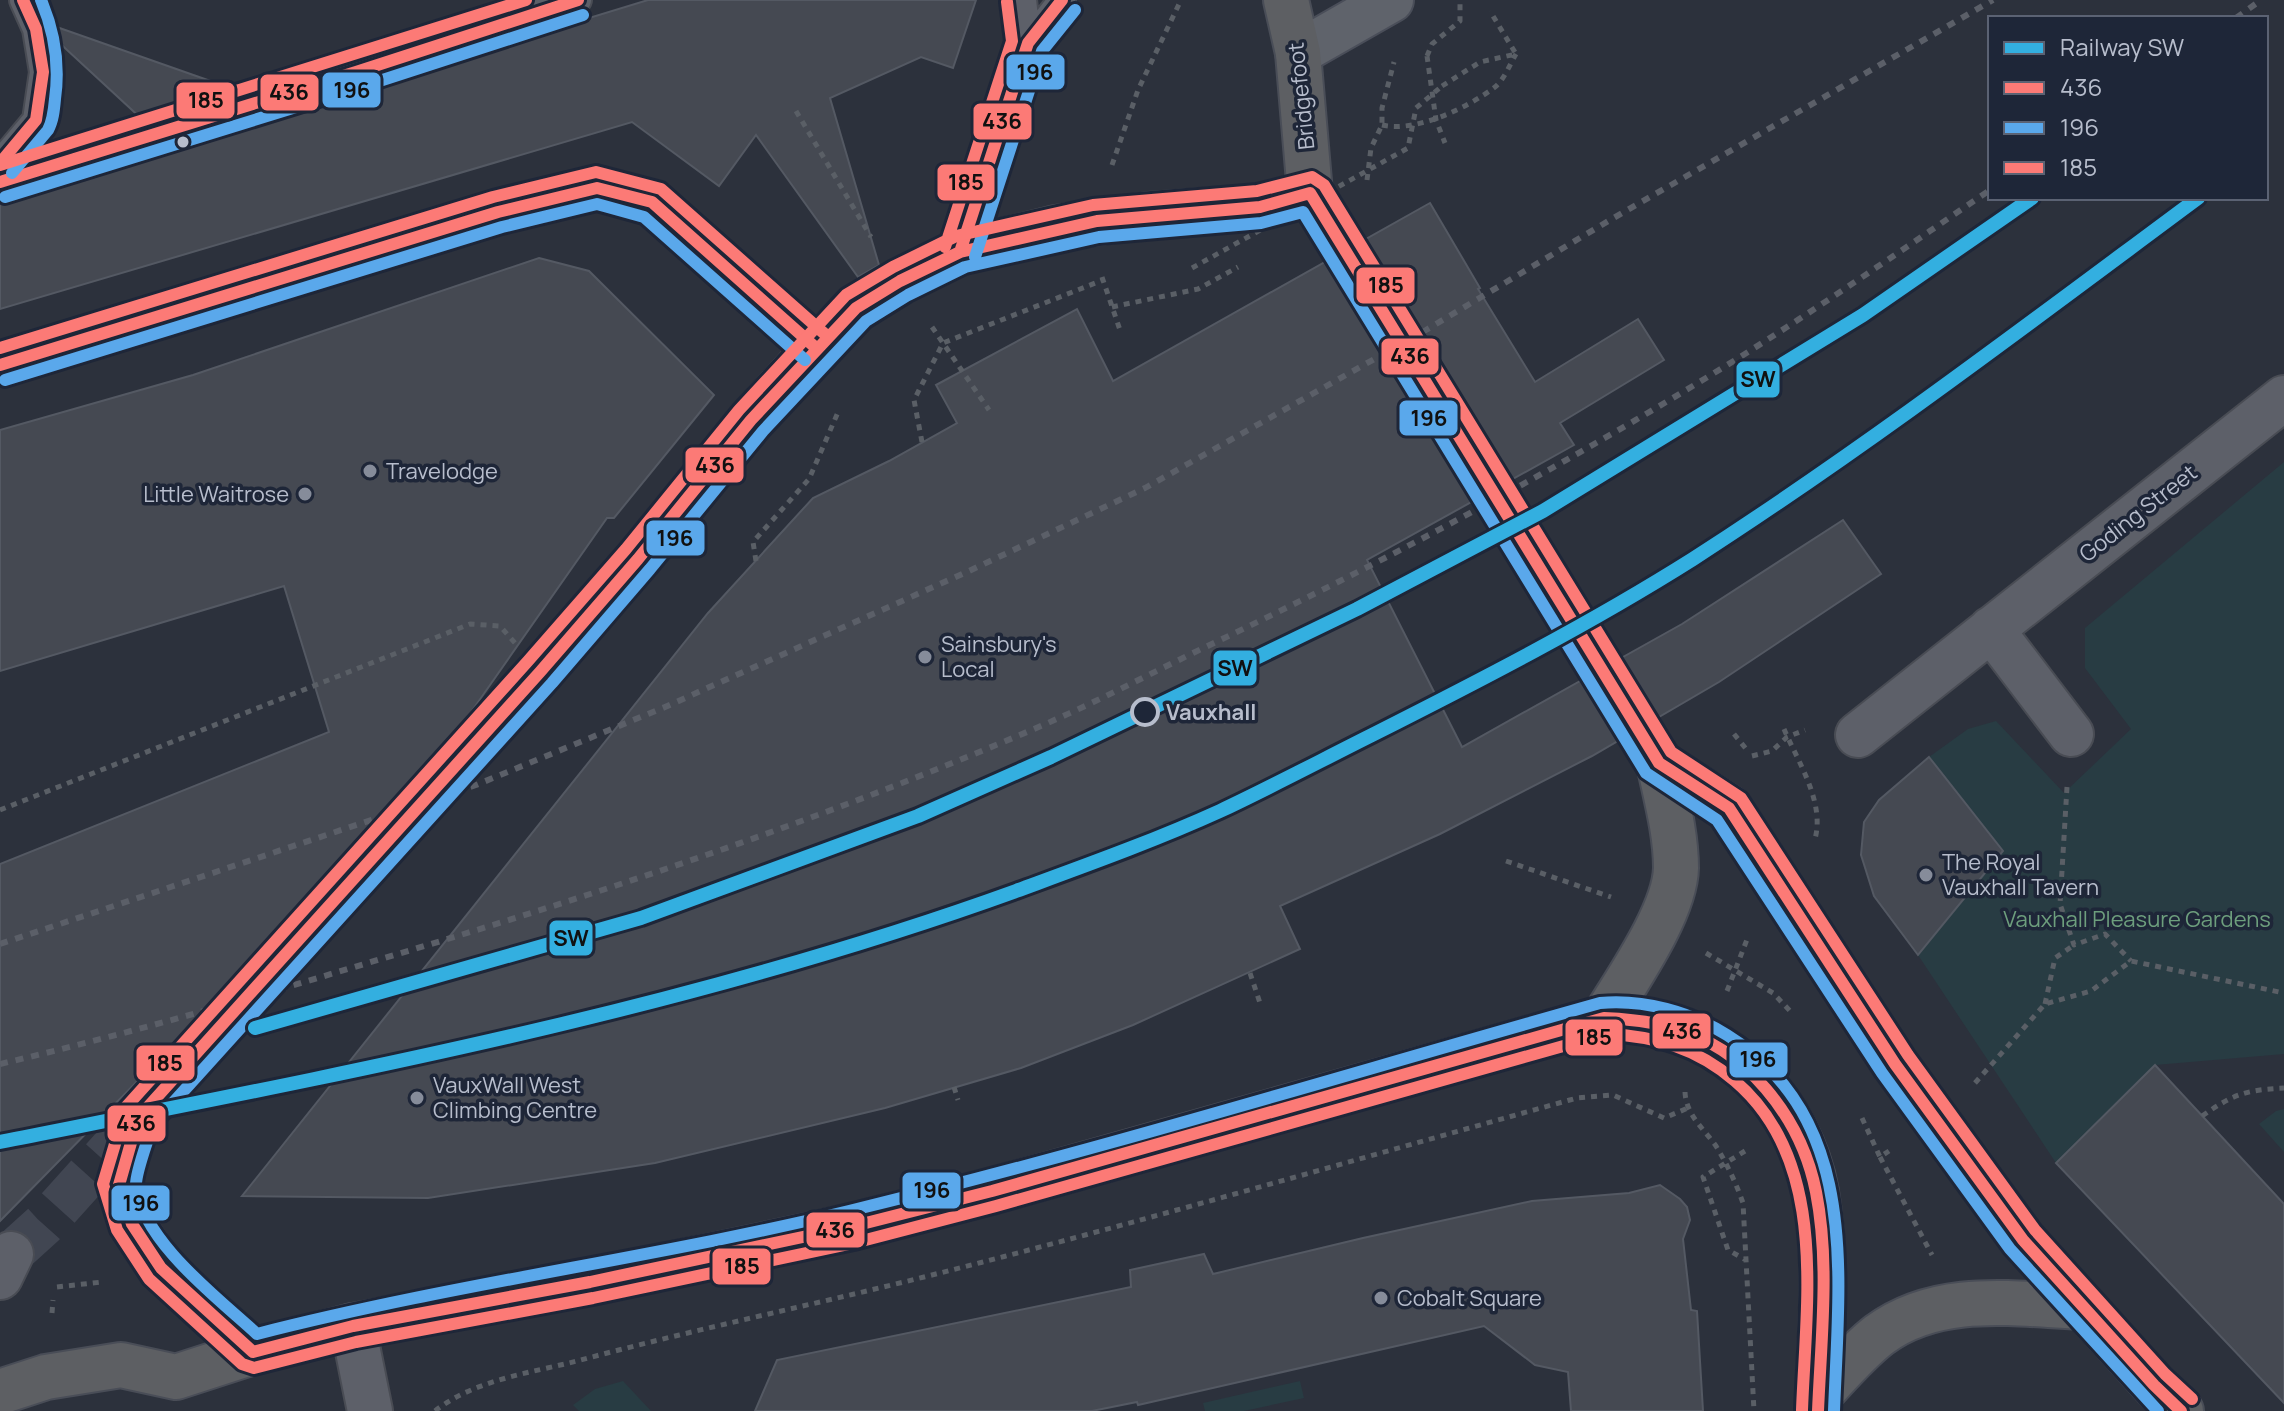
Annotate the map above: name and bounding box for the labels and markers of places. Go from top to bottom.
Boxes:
unlabelled marker [175,134,191,150]
place label: Travelodge [386,456,498,486]
marker: Travelodge [361,462,379,480]
place label: Little Waitrose [143,479,289,509]
marker: Little Waitrose [296,485,314,503]
place label: Sainsbury's Local [941,629,1057,684]
marker: Sainsbury's Local [916,648,934,666]
place label: Vauxhall [1166,697,1257,727]
marker: Vauxhall [1131,698,1159,726]
place label: The Royal Vauxhall Tavern [1942,847,2099,902]
marker: The Royal Vauxhall Tavern [1917,866,1935,884]
place label: VauxWall West Climbing Centre [433,1070,597,1125]
marker: VauxWall West Climbing Centre [408,1089,426,1107]
place label: Cobalt Square [1397,1283,1542,1313]
marker: Cobalt Square [1372,1289,1390,1307]

